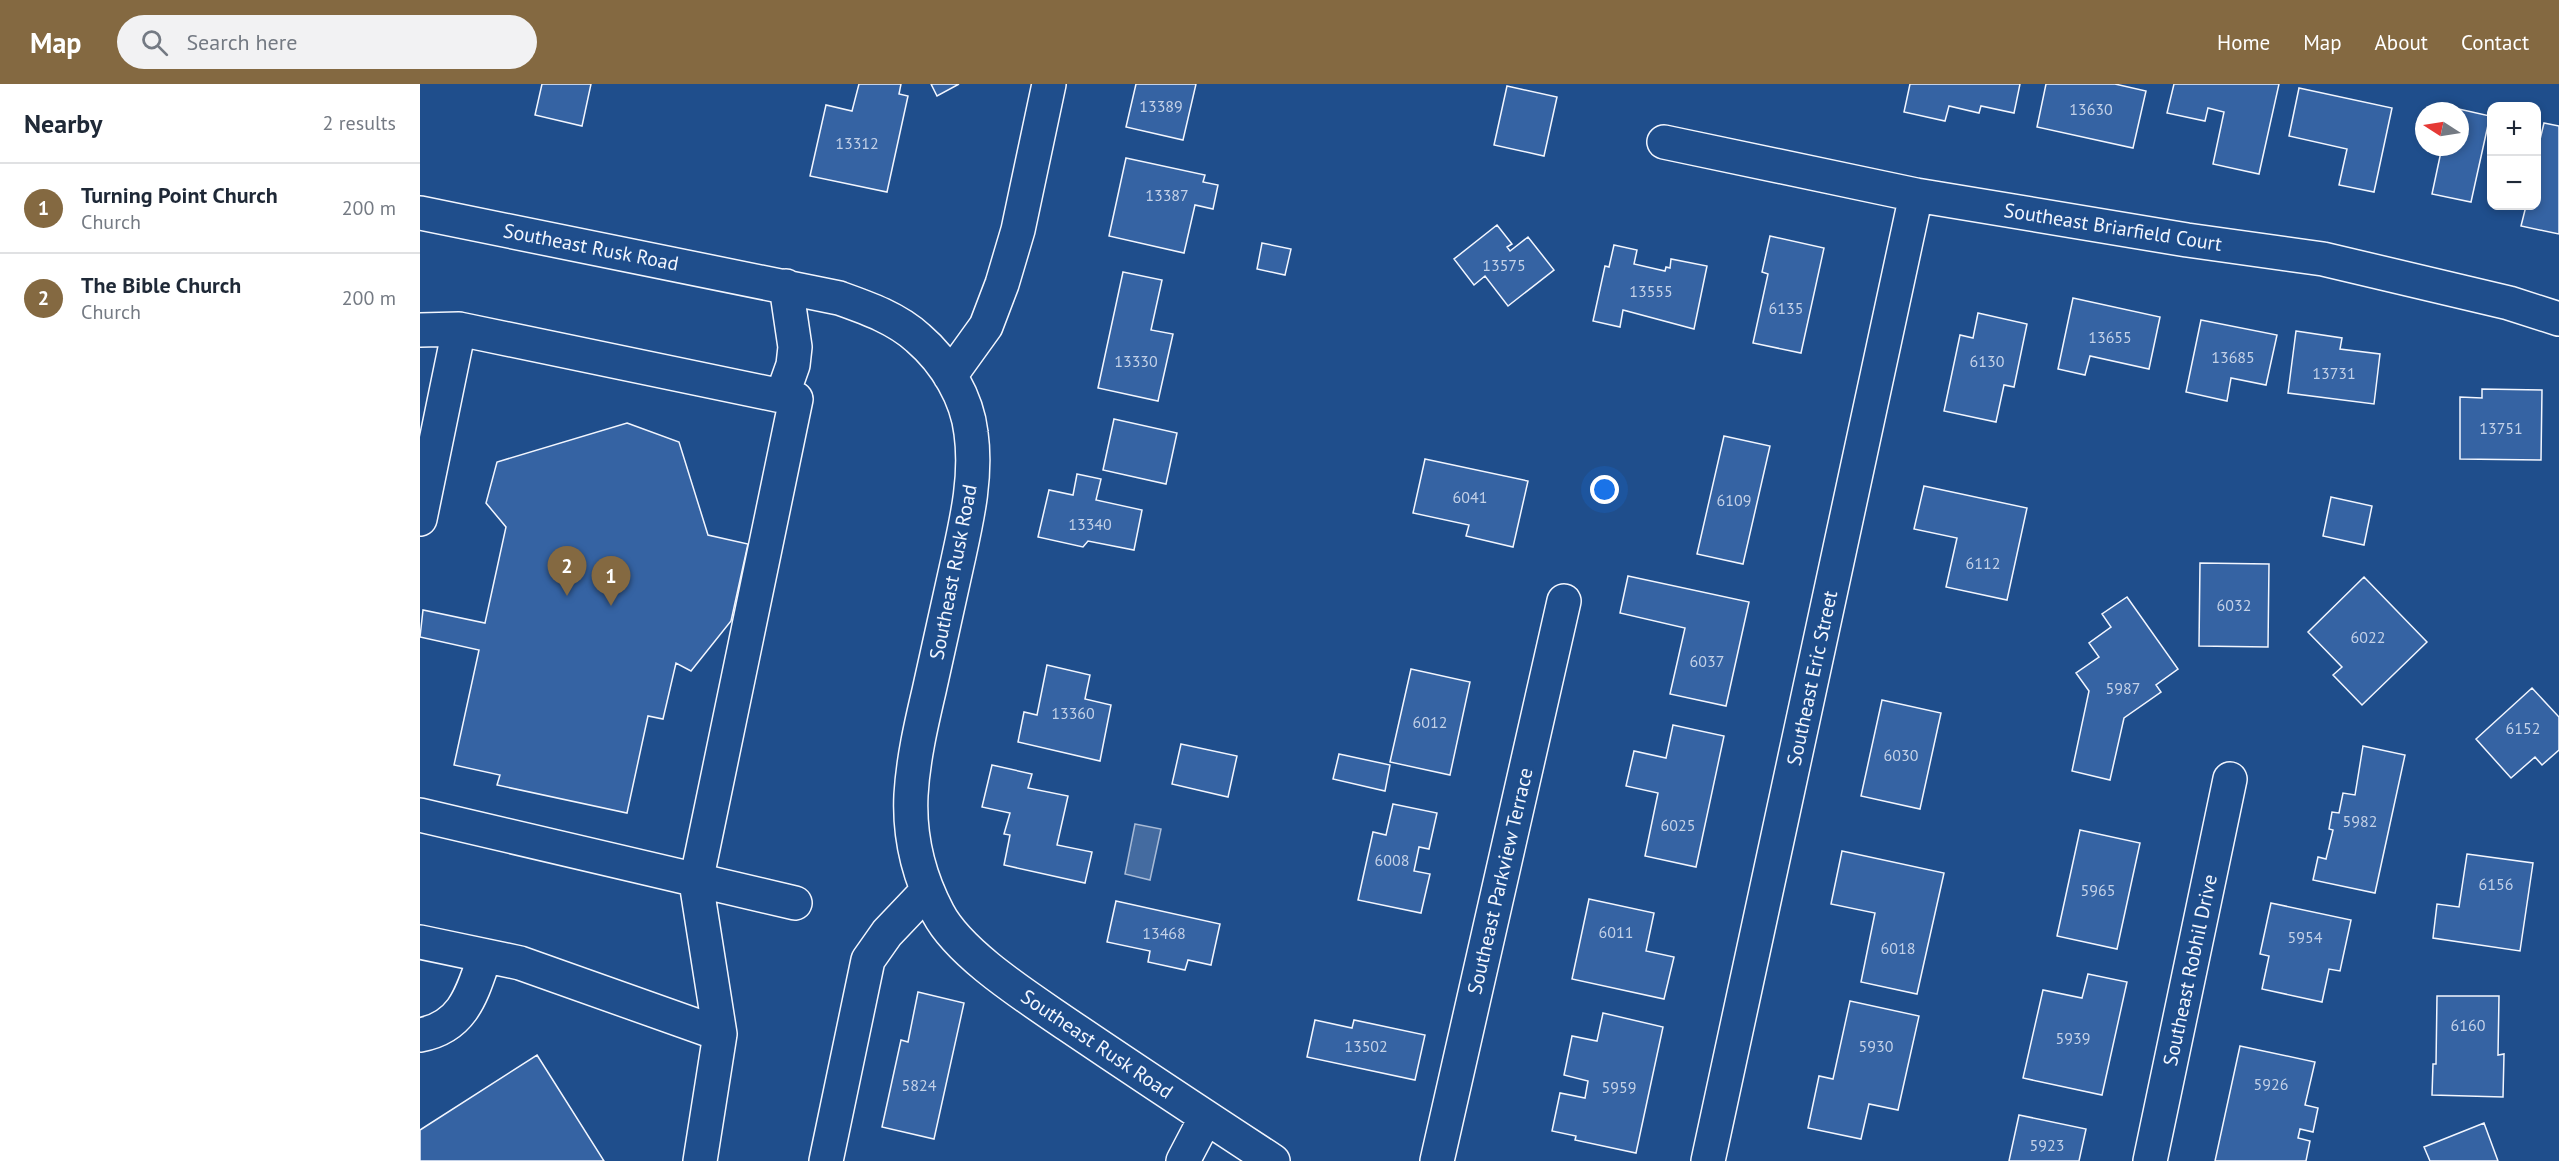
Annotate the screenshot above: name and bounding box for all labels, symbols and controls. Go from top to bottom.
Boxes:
search box [117,15,537,69]
text: Map [30,24,81,61]
icon: search [138,26,171,59]
text: Search here [186,28,297,56]
text: Home [2217,29,2270,56]
text: Map [2303,29,2342,56]
text: About [2375,29,2428,56]
text: Contact [2461,29,2529,56]
house number: 13389 [1139,96,1183,116]
house number: 13630 [2069,99,2113,119]
north arrow [2415,102,2469,156]
map controls [2487,102,2541,210]
button: + [2487,102,2541,156]
text: Nearby [24,107,102,140]
text: 2 results [323,110,396,136]
house number: 13312 [835,133,879,153]
button: − [2487,156,2541,210]
text: Turning Point Church [81,181,278,209]
house number: 13387 [1145,185,1189,205]
text: 1 [38,195,49,221]
text: 200 m [342,195,396,221]
street label: Southeast Briarfield Court [2002,197,2224,257]
text: Church [81,209,141,235]
street label: Southeast Rusk Road [501,217,681,277]
house number: 13575 [1482,255,1526,275]
text: The Bible Church [81,271,241,299]
house number: 13555 [1629,281,1673,301]
text: 2 [38,285,49,311]
text: 200 m [342,285,396,311]
house number: 6135 [1769,298,1803,318]
text: Church [81,299,141,325]
house number: 13655 [2088,327,2132,347]
house number: 13685 [2211,347,2255,367]
house number: 13330 [1114,351,1158,371]
house number: 6130 [1970,351,2005,371]
house number: 13731 [2312,363,2356,383]
house number: 13751 [2479,418,2523,438]
your location [1590,475,1619,504]
street label: Southeast Rusk Road [923,482,983,662]
house number: 6041 [1453,487,1487,507]
house number: 6109 [1717,490,1751,510]
house number: 13340 [1068,514,1112,534]
pin: 2 [548,546,586,596]
house number: 6112 [1966,553,2000,573]
pin: 1 [592,556,630,606]
street label: Southeast Eric Street [1781,588,1843,768]
house number: 6032 [2217,595,2251,615]
house number: 6022 [2351,627,2385,647]
house number: 6037 [1690,651,1724,671]
house number: 5987 [2106,678,2140,698]
house number: 13360 [1051,703,1095,723]
house number: 6012 [1413,712,1447,732]
house number: 6152 [2506,718,2540,738]
house number: 6030 [1884,745,1919,765]
street label: Southeast Parkview Terrace [1461,765,1539,997]
house number: 5982 [2343,811,2377,831]
house number: 6025 [1661,815,1695,835]
house number: 6008 [1375,850,1409,870]
street label: Southeast Robhil Drive [2157,872,2223,1068]
house number: 6156 [2479,874,2513,894]
house number: 5965 [2081,880,2115,900]
house number: 6011 [1599,922,1633,942]
house number: 13468 [1142,923,1186,943]
house number: 5954 [2288,927,2323,947]
house number: 6018 [1881,938,1915,958]
street label: Southeast Rusk Road [1016,983,1178,1105]
house number: 6160 [2451,1015,2486,1035]
house number: 5939 [2056,1028,2090,1048]
house number: 13502 [1344,1036,1388,1056]
house number: 5930 [1859,1036,1894,1056]
house number: 5926 [2254,1074,2288,1094]
house number: 5824 [902,1075,937,1095]
house number: 5959 [1602,1077,1636,1097]
house number: 5923 [2030,1135,2064,1155]

